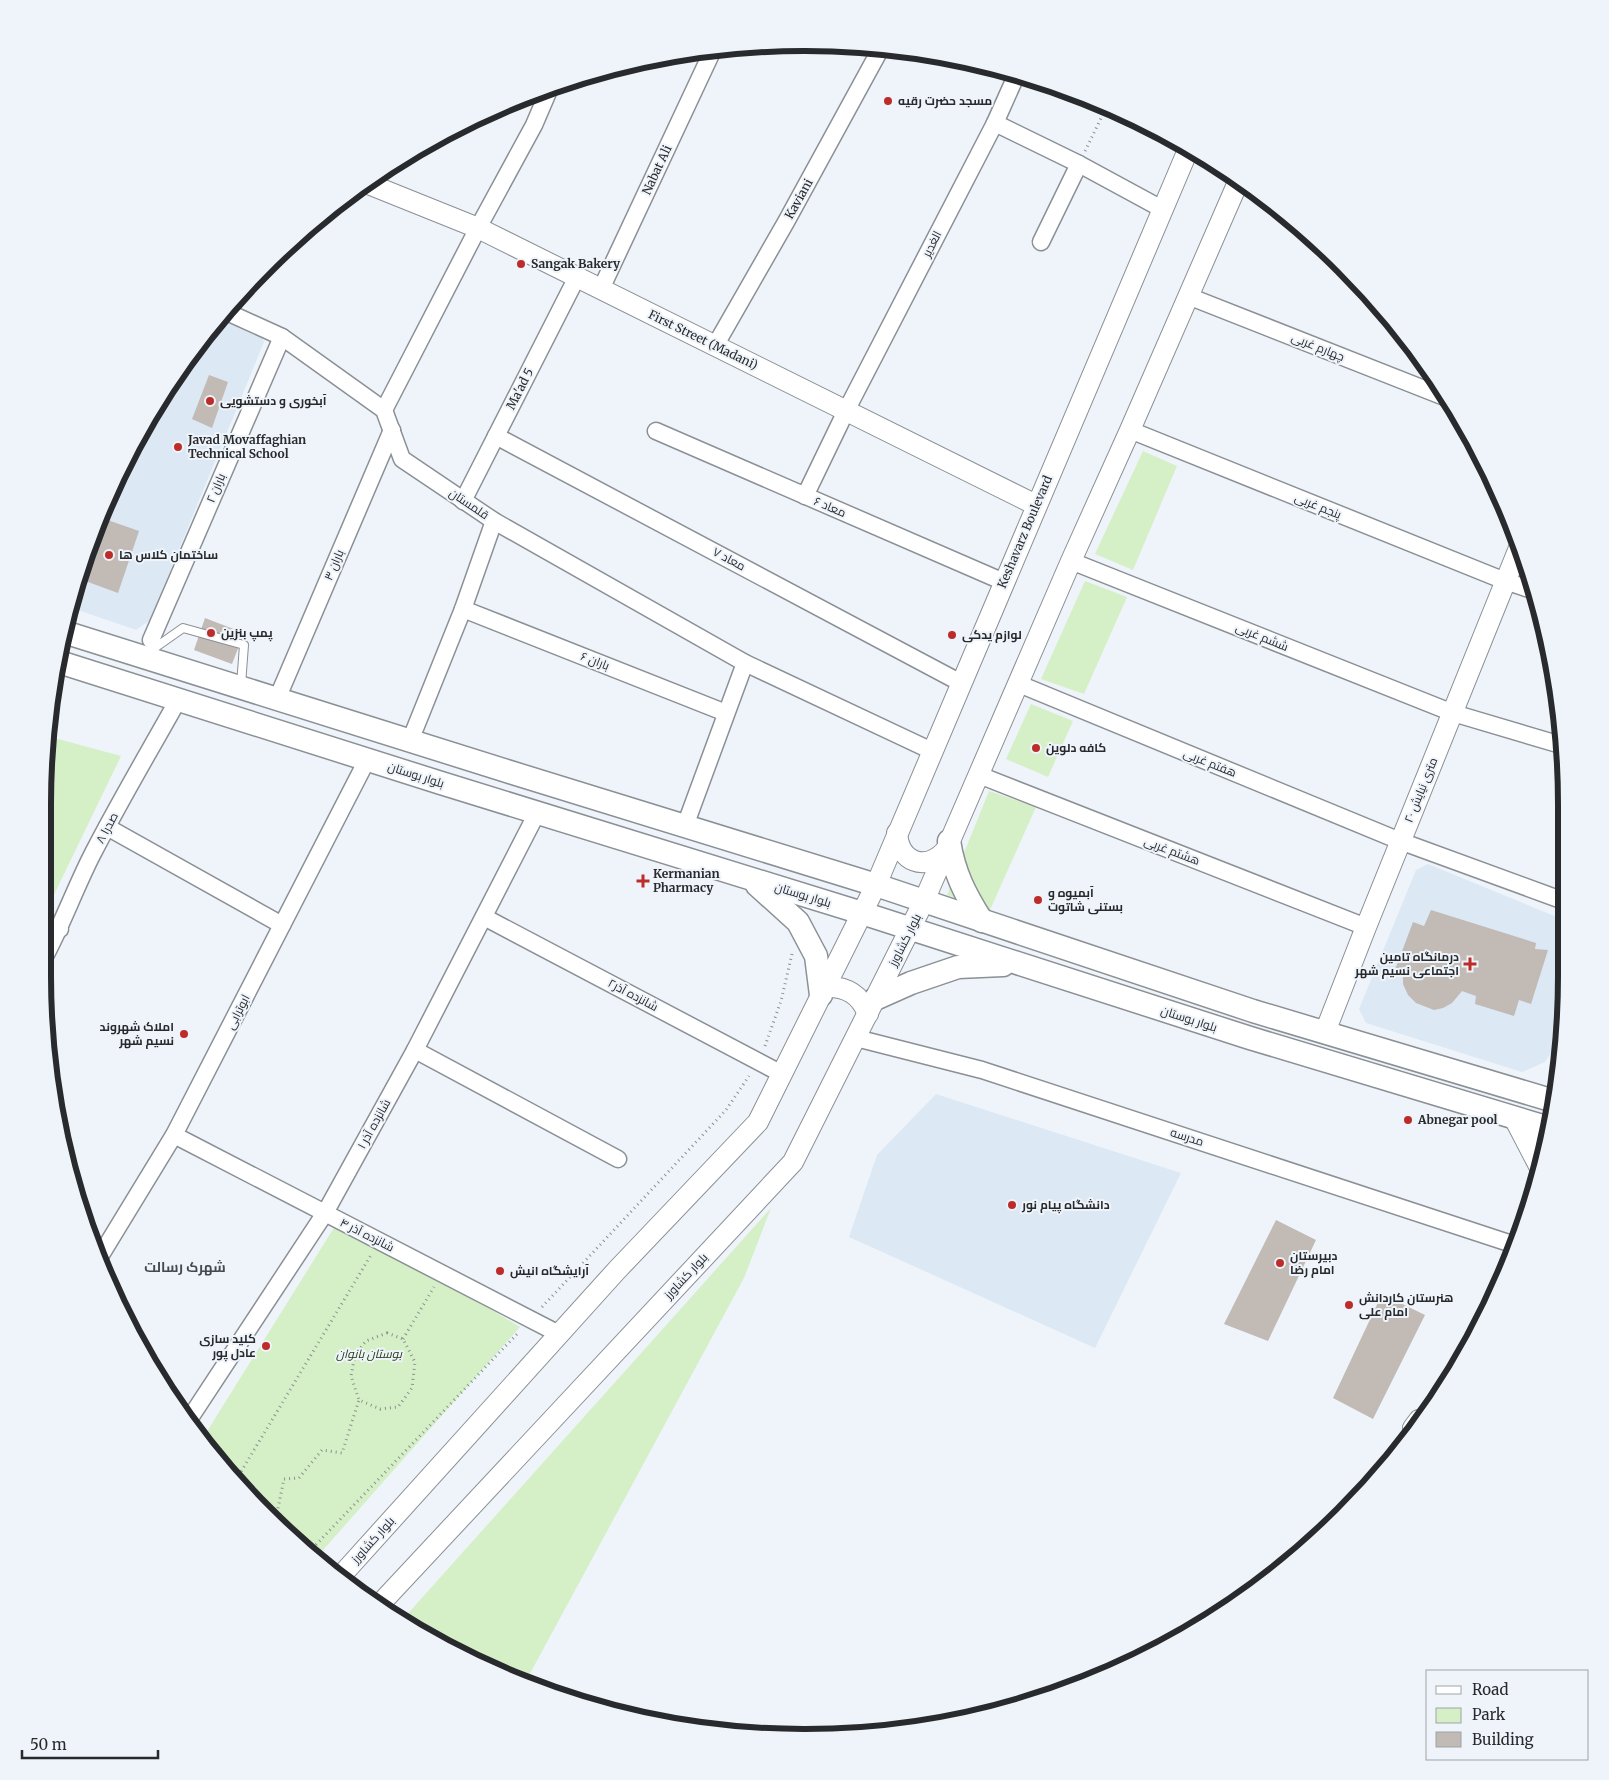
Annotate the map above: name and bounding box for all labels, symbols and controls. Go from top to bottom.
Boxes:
place label: مسجد حضرت رقیه [898,93,992,109]
marker: مسجد حضرت رقیه [882,95,894,107]
street label: Nabat Ali [639,143,675,197]
street label: Kaviani [781,176,816,222]
street label: الغدیر [918,228,944,260]
place label: Sangak Bakery [531,256,621,271]
marker: Sangak Bakery [515,258,527,270]
street label: First Street (Madani) [646,307,760,373]
street label: چهارم غربی [1289,329,1347,366]
street label: Ma'ad 5 [503,366,536,412]
place label: آبخوری و دستشویی [220,393,327,409]
marker: آبخوری و دستشویی [204,395,216,407]
place label: Javad Movaffaghian Technical School [187,432,306,461]
marker: Javad Movaffaghian Technical School [172,441,184,453]
street label: باران ۲ [203,471,228,505]
street label: Keshavarz Boulevard [994,473,1055,590]
street label: قلمستان [447,485,492,522]
street label: پنجم غربی [1292,489,1345,524]
street label: معاد ۶ [812,493,848,520]
street label: معاد ۷ [710,544,748,573]
place label: ساختمان کلاس ها [119,547,218,563]
street label: باران ۳ [320,547,347,583]
marker: ساختمان کلاس ها [103,549,115,561]
street label: ششم غربی [1233,619,1291,655]
place label: پمپ بنزین [221,625,273,642]
marker: پمپ بنزین [205,627,217,639]
place label: لوازم یدکی [962,627,1022,643]
marker: لوازم یدکی [946,629,958,641]
street label: باران ۶ [579,648,612,673]
place label: کافه دلوین [1046,740,1106,756]
marker: کافه دلوین [1030,742,1042,754]
street label: هفتم غربی [1181,745,1239,781]
street label: ۲۰ متری نیایش [1401,755,1440,825]
street label: بلوار بوستان [386,758,446,791]
street label: صدرا ۸ [92,810,121,846]
street label: هشتم غربی [1142,833,1202,869]
place label: Kermanian Pharmacy [653,866,720,895]
marker: Kermanian Pharmacy [637,875,649,887]
street label: بلوار بوستان [773,879,833,910]
place label: آبمیوه و بستنی شاتوت [1048,885,1123,915]
marker: آبمیوه و بستنی شاتوت [1032,894,1044,906]
street label: بلوار کشاورز [884,911,924,970]
place label: درمانگاه تامین اجتماعی نسیم شهر [1354,949,1459,979]
marker: درمانگاه تامین اجتماعی نسیم شهر [1463,957,1477,971]
street label: شانزده آذر۲ [606,975,661,1014]
street label: ابوترابی [222,992,253,1032]
street label: بلوار بوستان [1159,1002,1219,1035]
place label: املاک شهروند نسیم شهر [100,1019,174,1049]
marker: املاک شهروند نسیم شهر [178,1028,190,1040]
street label: شانزده آذر ۱ [354,1096,393,1151]
place label: Abnegar pool [1417,1112,1497,1127]
marker: Abnegar pool [1402,1114,1414,1126]
street label: مدرسه [1169,1124,1206,1149]
place label: دانشگاه پیام نور [1021,1197,1110,1214]
marker: دانشگاه پیام نور [1006,1199,1018,1211]
street label: شانزده آذر ۴ [338,1214,397,1255]
place label: دبیرستان امام رضا [1290,1248,1337,1278]
street label: بلوار کشاورز [660,1250,711,1302]
marker: دبیرستان امام رضا [1274,1257,1286,1269]
district label: شهرک رسالت [144,1258,226,1276]
place label: آرایشگاه انیش [510,1263,589,1279]
marker: آرایشگاه انیش [494,1265,506,1277]
place label: هنرستان کاردانش امام علی [1359,1290,1454,1320]
marker: هنرستان کاردانش امام علی [1343,1299,1355,1311]
place label: کلید سازی عادل پور [199,1331,256,1362]
marker: کلید سازی عادل پور [260,1340,272,1352]
park label: بوستان بانوان [336,1346,403,1361]
street label: بلوار کشاورز [347,1513,397,1567]
legend [1426,1670,1589,1760]
text: Road [1472,1680,1508,1699]
text: Park [1472,1705,1506,1724]
scale bar [22,1728,159,1760]
text: Building [1472,1730,1534,1749]
text: 50 m [30,1735,67,1754]

